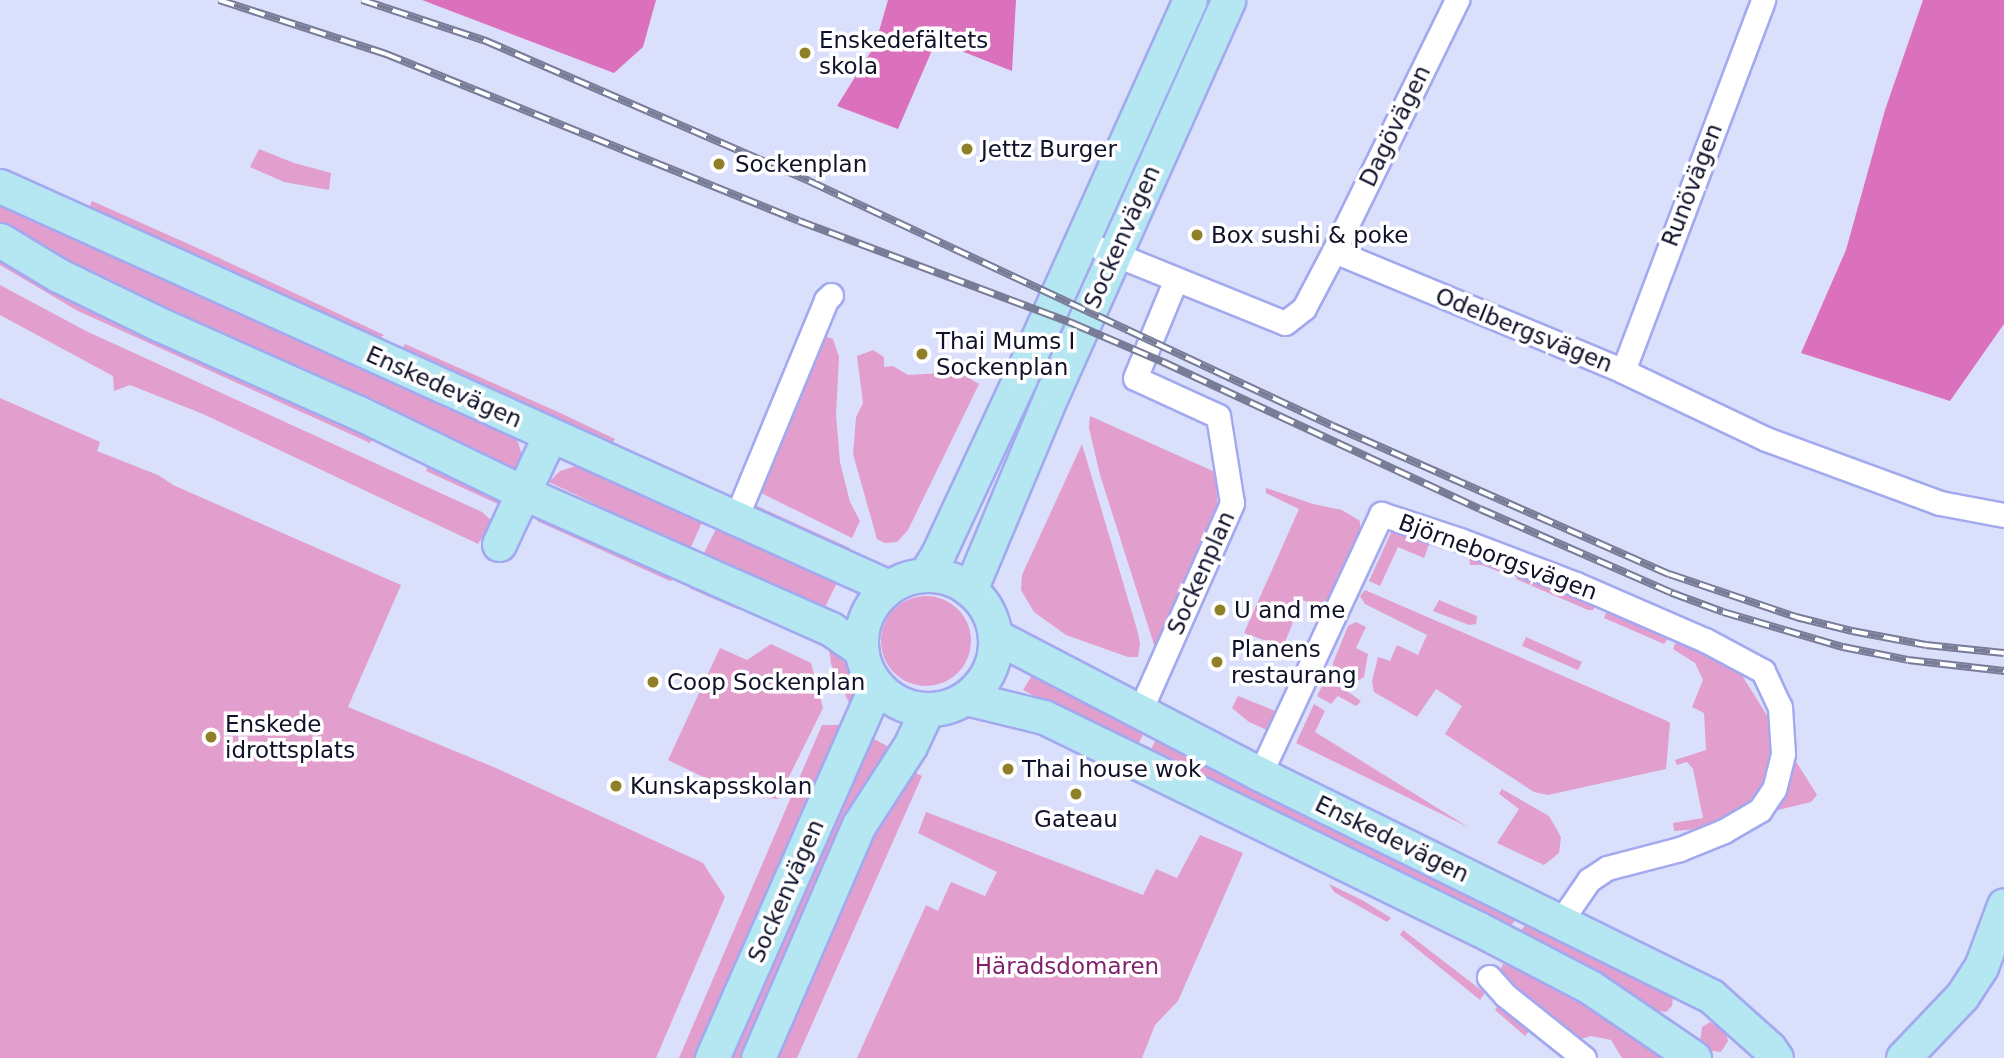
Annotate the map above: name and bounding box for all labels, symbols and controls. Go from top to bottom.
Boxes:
place label: Enskedefältets skola [819,26,988,80]
marker: Enskedefältets skola [797,45,813,61]
street label: Dagövägen [1354,61,1436,191]
street label: Runövägen [1656,120,1728,250]
place label: Jettz Burger [981,135,1117,163]
marker: Jettz Burger [959,141,975,157]
place label: Sockenplan [735,150,867,178]
marker: Sockenplan [709,154,729,174]
street label: Sockenvägen [1078,161,1166,313]
place label: Box sushi & poke [1211,221,1408,249]
marker: Box sushi & poke [1189,227,1205,243]
street label: Odelbergsvägen [1431,282,1617,378]
place label: Thai Mums I Sockenplan [936,327,1075,381]
street label: Enskedevägen [362,340,526,434]
marker: Thai Mums I Sockenplan [914,346,930,362]
street label: Sockenplan [1162,507,1240,639]
street label: Björneborgsvägen [1395,508,1601,606]
place label: U and me [1234,596,1345,624]
marker: U and me [1212,602,1228,618]
place label: Planens restaurang [1231,635,1357,689]
marker: Planens restaurang [1209,654,1225,670]
place label: Coop Sockenplan [667,668,865,696]
marker: Coop Sockenplan [645,674,661,690]
place label: Enskede idrottsplats [225,710,355,764]
marker: Enskede idrottsplats [203,729,219,745]
place label: Thai house wok [1022,755,1201,783]
marker: Thai house wok [1000,761,1016,777]
place label: Kunskapsskolan [630,772,812,800]
marker: Kunskapsskolan [608,778,624,794]
marker: Gateau [1068,786,1084,802]
street label: Enskedevägen [1311,790,1473,888]
place label: Gateau [1034,805,1118,833]
street label: Sockenvägen [742,815,830,967]
park label: Häradsdomaren [975,952,1159,980]

